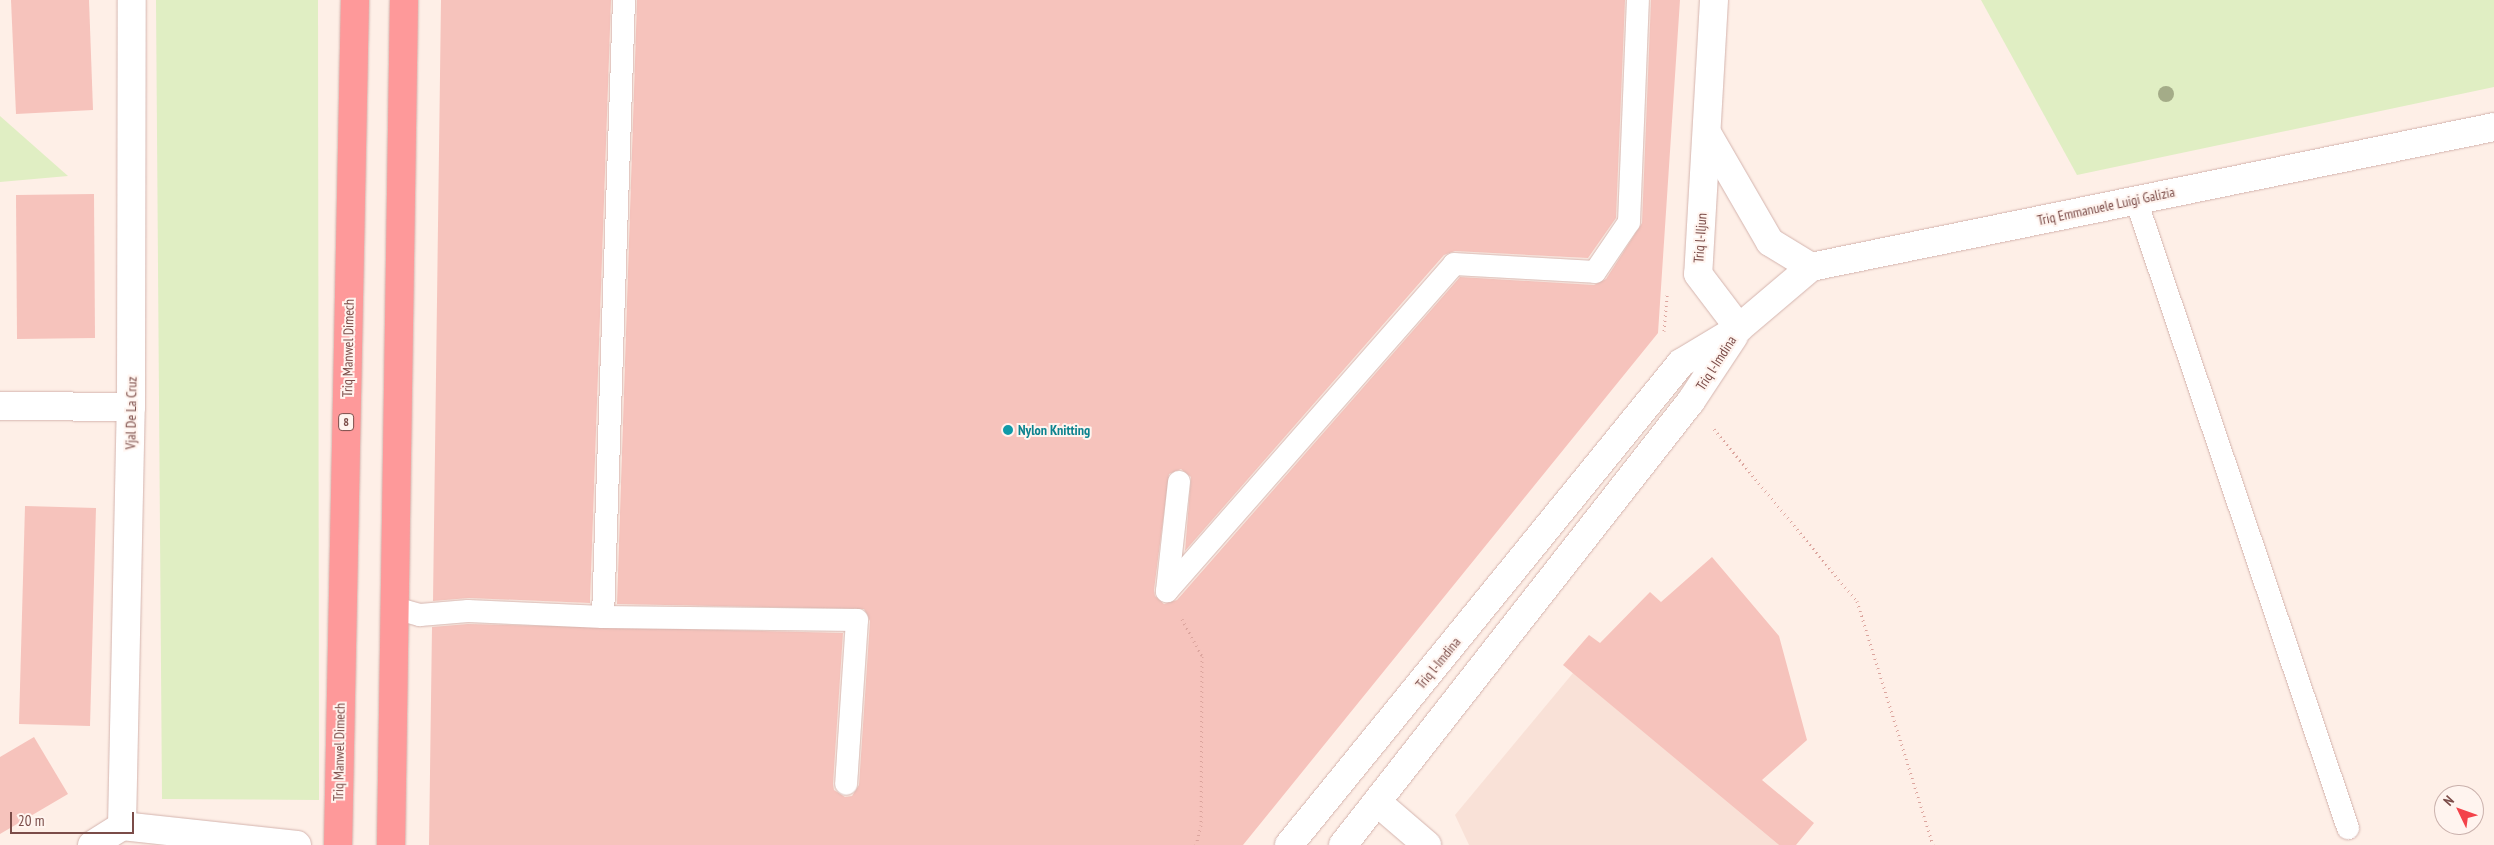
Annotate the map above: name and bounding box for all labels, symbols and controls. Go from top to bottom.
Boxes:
street label: Triq Emmanuele Luigi Galizia [2036,183,2176,229]
street label: Triq l-Iljun [1690,212,1710,264]
street label: Triq Manwel Dimech [339,299,357,397]
street label: Triq l-Imdina [1692,333,1740,393]
street label: Vjal De La Cruz [122,376,140,450]
road number: 8 [337,412,355,432]
place label: Nylon Knitting [1018,422,1090,438]
marker: Nylon Knitting [1002,424,1014,436]
street label: Triq l-Imdina [1412,634,1464,692]
street label: Triq Manwel Dimech [330,703,348,801]
north arrow [2434,785,2484,835]
text: N [2439,792,2458,809]
scale bar [12,802,136,834]
text: 20 m [18,811,44,830]

